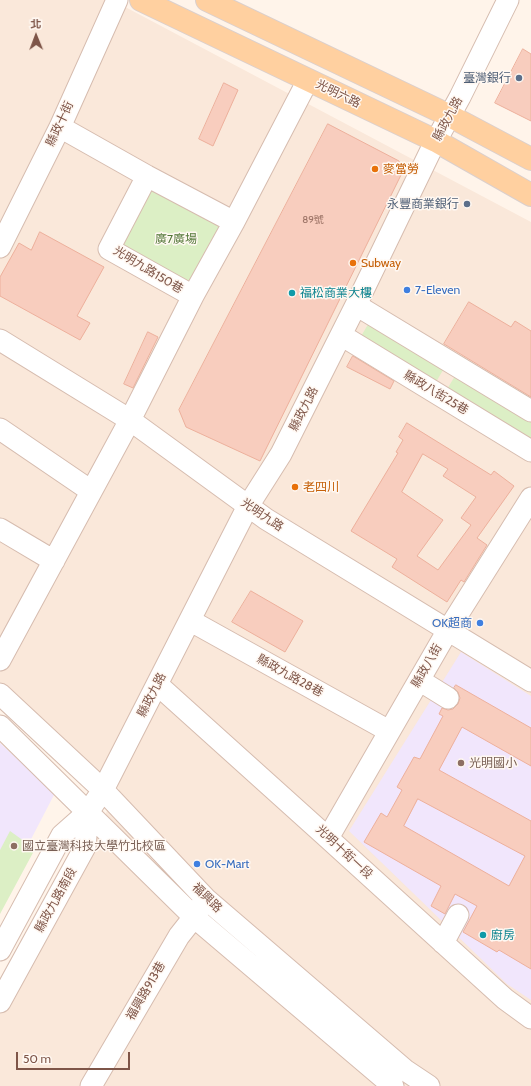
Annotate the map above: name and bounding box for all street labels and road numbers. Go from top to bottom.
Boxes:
street label: 光明六路 [313,77,363,111]
street label: 縣政九路 [430,94,466,144]
street label: 縣政十街 [43,99,77,149]
street label: 光明九路150巷 [111,244,185,296]
street label: 縣政八街25巷 [401,368,471,418]
street label: 縣政九路 [287,384,321,434]
street label: 光明九路 [238,496,286,534]
street label: 縣政八街 [409,642,445,690]
street label: 縣政九路28巷 [254,652,326,700]
street label: 縣政九路 [135,670,169,720]
street label: 光明十街一段 [313,822,375,882]
street label: 縣政九路南段 [32,865,80,935]
street label: 福興路 [189,880,225,916]
street label: 福興路913巷 [123,959,169,1023]

